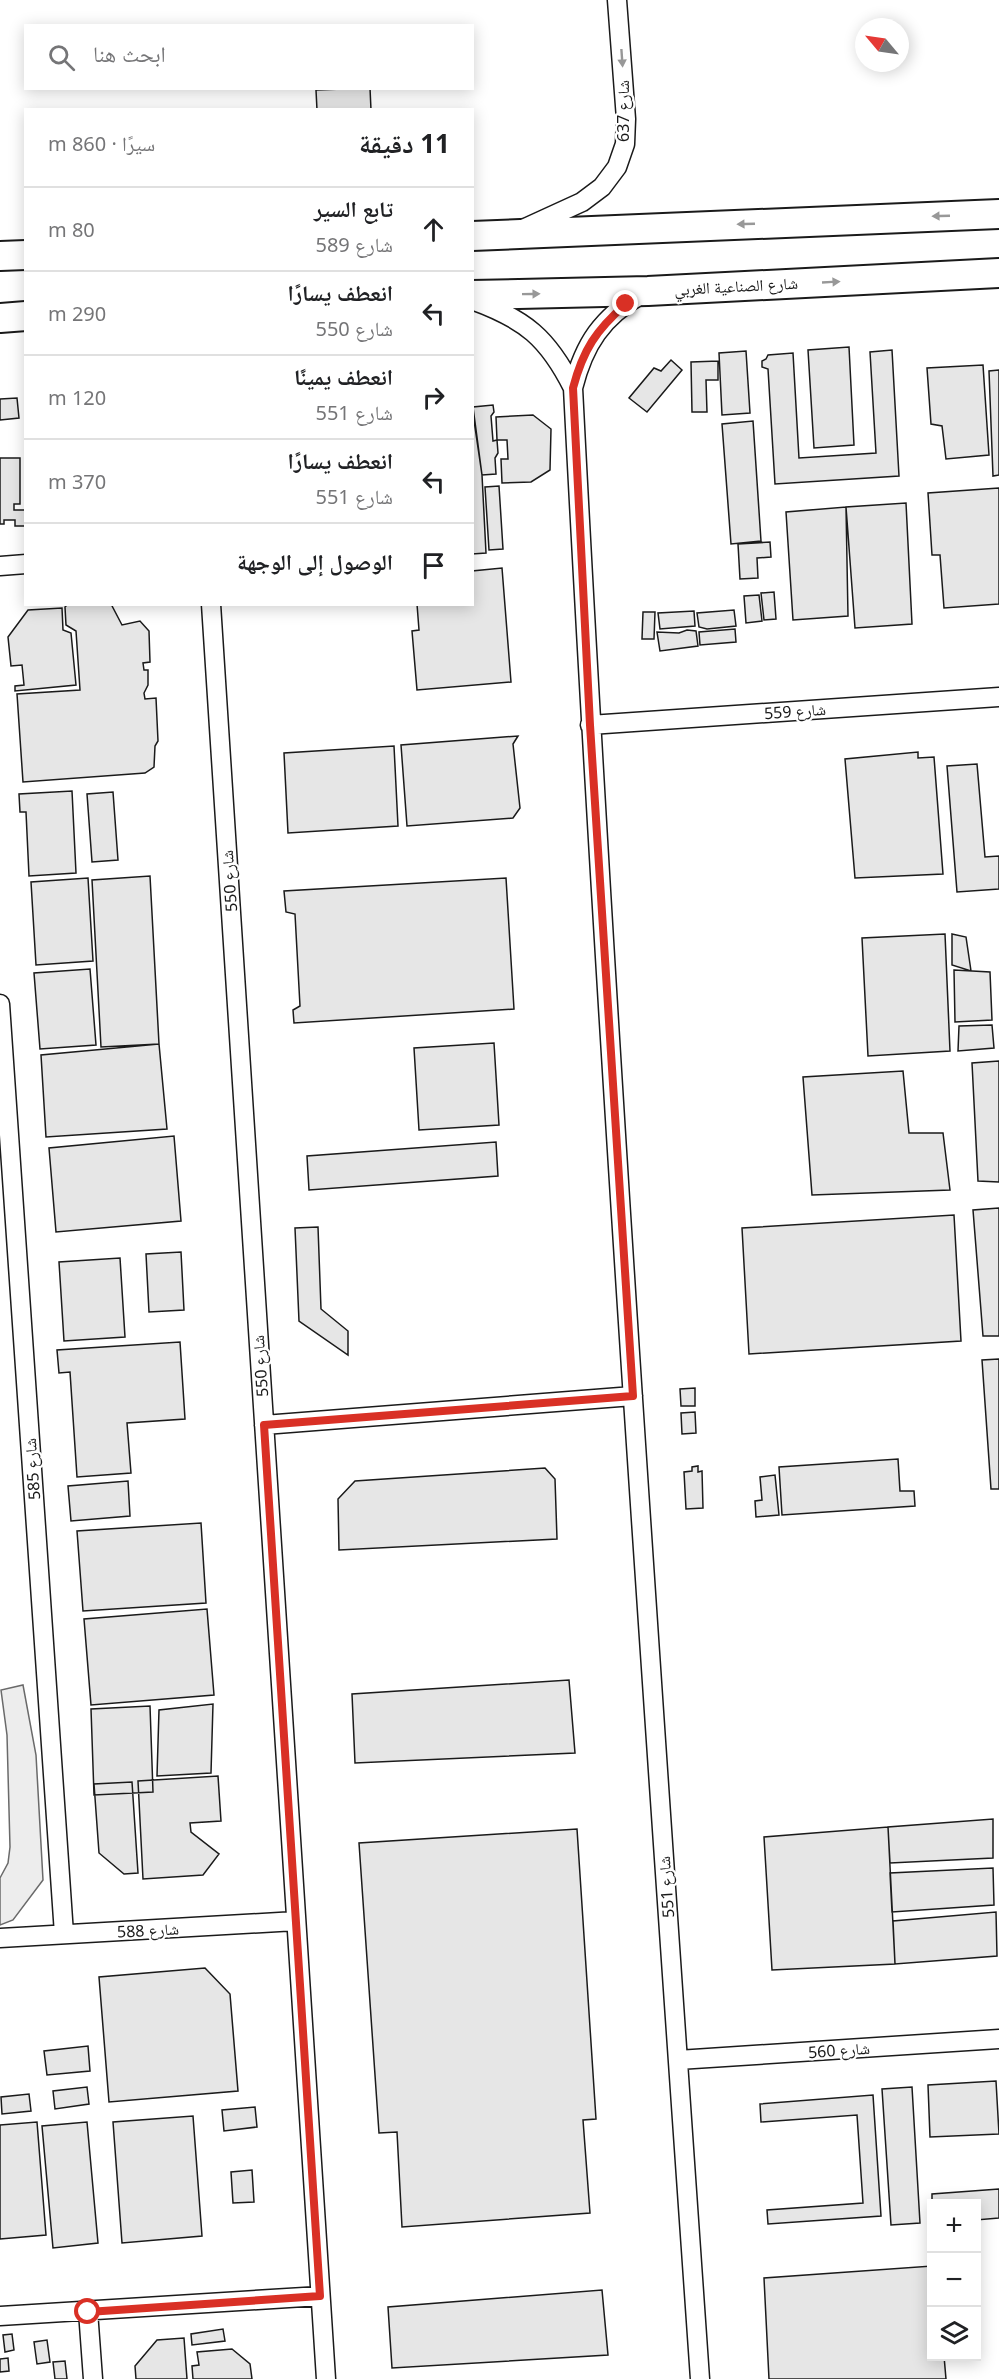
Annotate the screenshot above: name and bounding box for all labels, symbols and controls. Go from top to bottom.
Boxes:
north arrow [855,18,909,72]
search box [24,24,474,90]
text: ابحث هنا [93,38,166,68]
icon: search [45,41,78,74]
one-way arrow [617,49,626,68]
street label: شارع 637 [612,80,634,142]
text: 11 دقيقة [359,125,450,161]
text: سيرًا · 860 m [48,130,155,157]
text: تابع السير [314,193,393,223]
one-way arrow [931,212,950,221]
icon: ahead [417,213,450,246]
text: 80 m [48,216,95,243]
one-way arrow [736,220,755,229]
text: شارع 589 [315,231,393,258]
street label: شارع الصناعية الغربي [674,272,799,302]
text: انعطف يسارًا [288,277,393,307]
one-way arrow [821,277,840,286]
one-way arrow [521,289,540,299]
route end [612,290,638,316]
icon: left [417,297,450,330]
text: 290 m [48,300,106,327]
text: شارع 550 [315,315,393,342]
text: انعطف يمينًا [294,361,393,391]
icon: right [417,381,450,414]
text: 120 m [48,384,106,411]
text: شارع 551 [315,399,393,426]
text: انعطف يسارًا [288,445,393,475]
icon: left [417,465,450,498]
text: 370 m [48,468,106,495]
text: شارع 551 [315,483,393,510]
text: الوصول إلى الوجهة [237,546,393,576]
icon: arrive [417,549,450,582]
street label: شارع 559 [763,698,827,724]
street label: شارع 550 [216,849,242,913]
street label: شارع 550 [247,1334,273,1398]
street label: شارع 585 [19,1437,45,1501]
street label: شارع 551 [653,1855,679,1919]
street label: شارع 588 [116,1917,180,1943]
street label: شارع 560 [807,2037,871,2063]
map controls [927,2199,981,2361]
button: + [927,2199,981,2253]
button: − [927,2253,981,2307]
route start [74,2298,100,2324]
button: layers [927,2307,981,2361]

